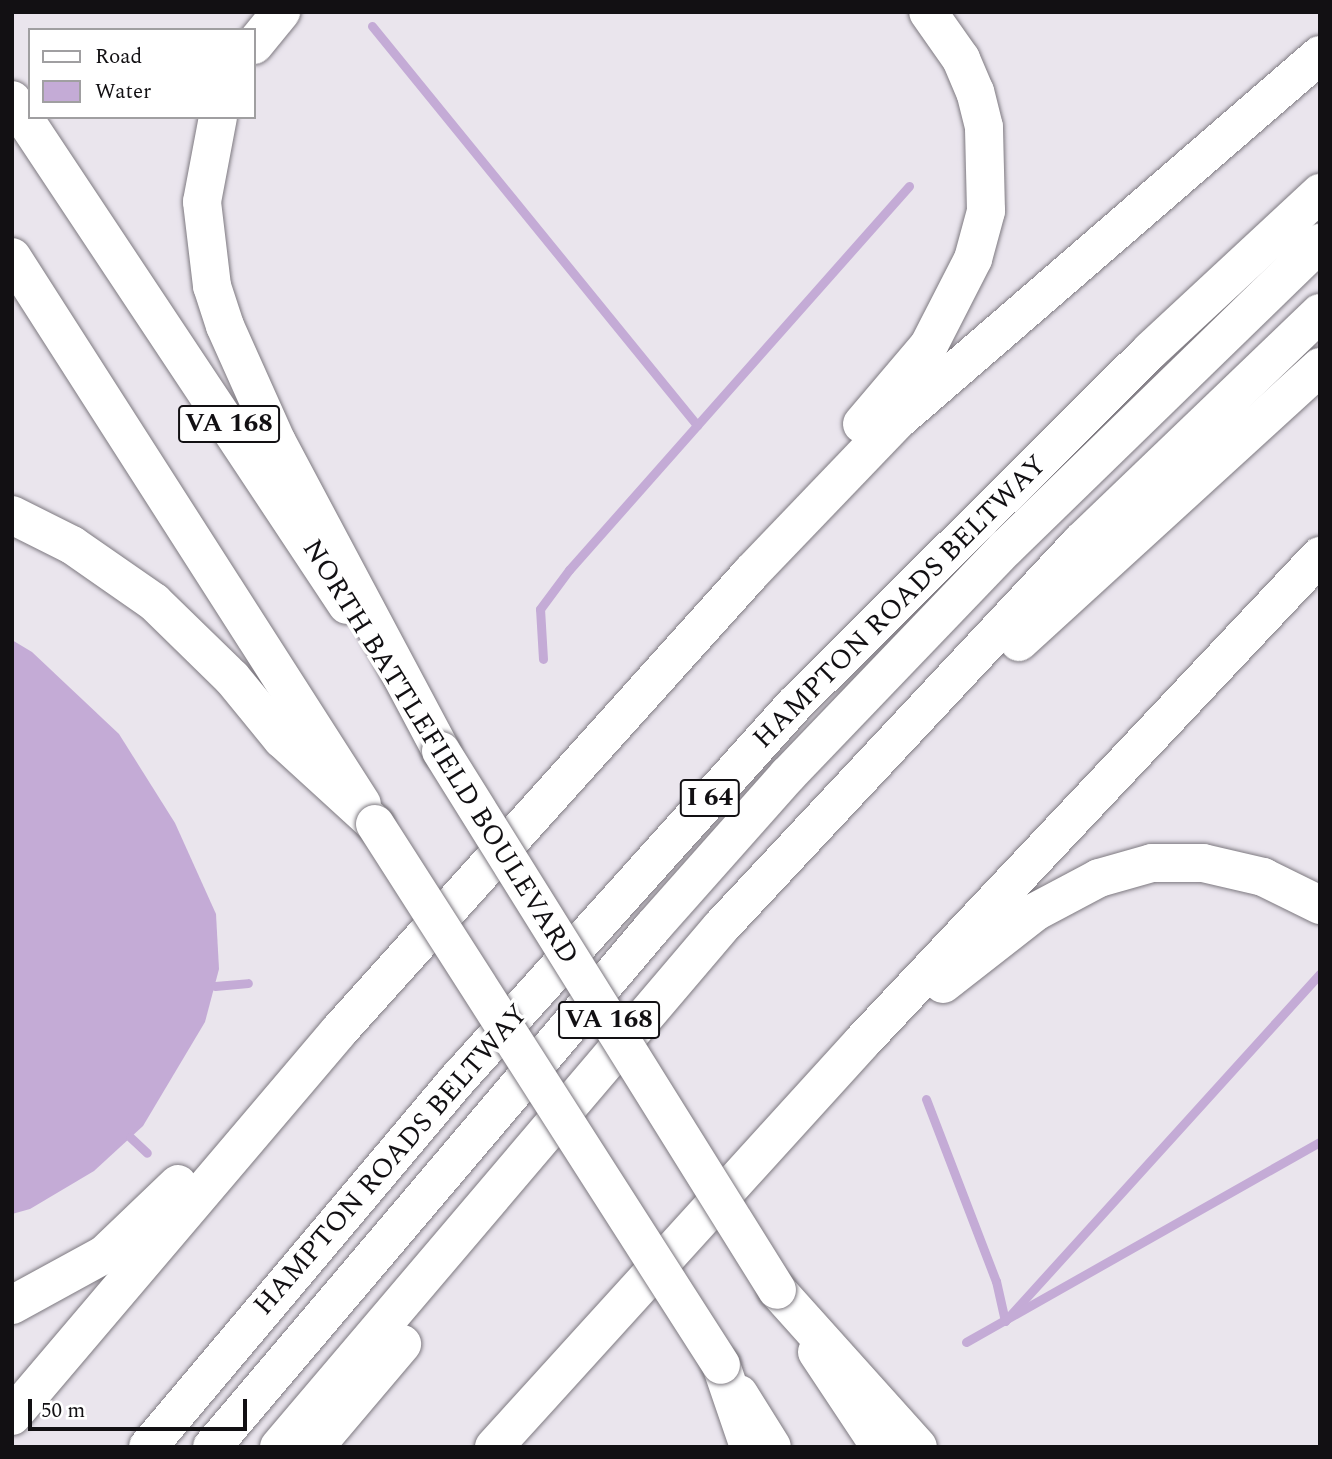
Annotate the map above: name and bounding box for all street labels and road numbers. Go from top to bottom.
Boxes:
road number: VA 168 [176,402,282,446]
street label: HAMPTON ROADS BELTWAY [746,448,1054,756]
street label: NORTH BATTLEFIELD BOULEVARD [295,533,585,971]
road number: I 64 [678,776,742,820]
street label: HAMPTON ROADS BELTWAY [247,998,535,1322]
road number: VA 168 [556,998,662,1042]

